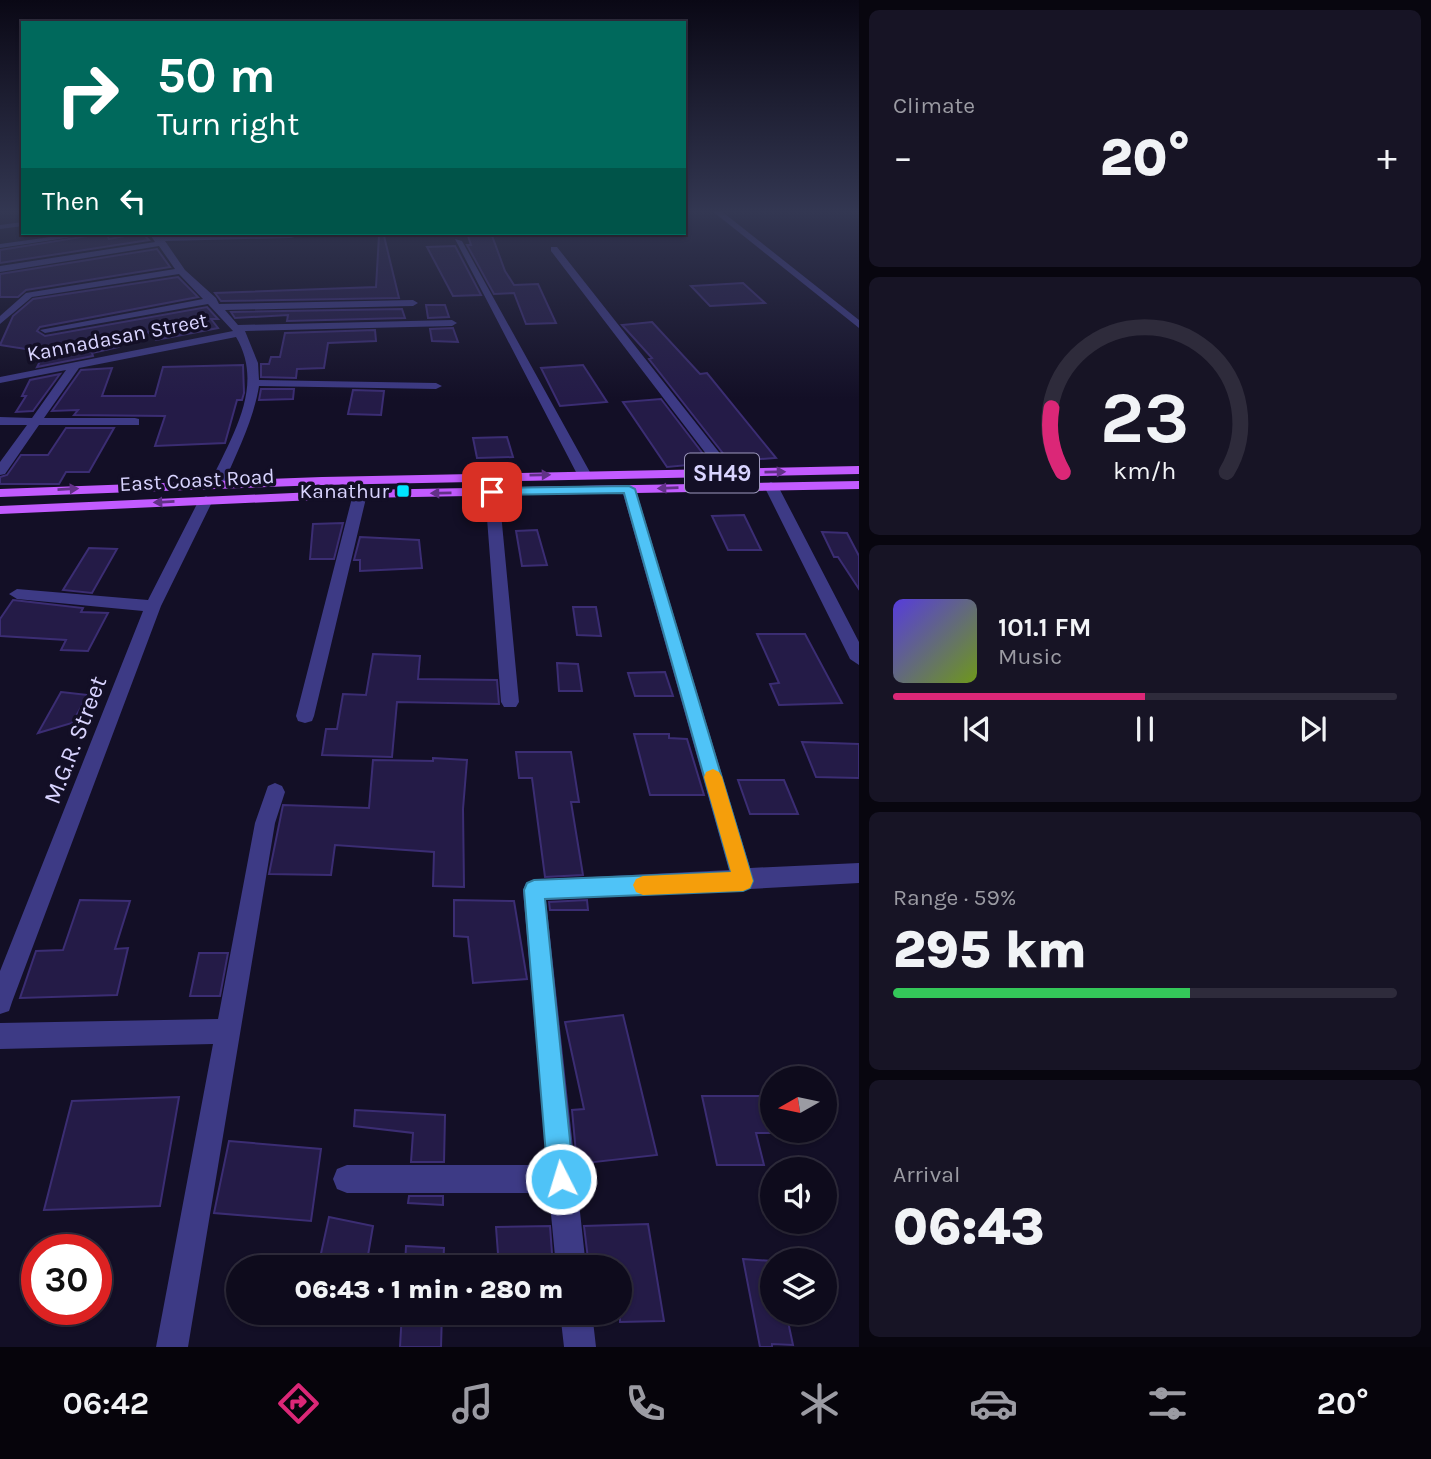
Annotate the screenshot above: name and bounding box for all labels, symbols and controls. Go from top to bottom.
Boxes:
text: 50 m [157,47,275,104]
icon: right [42,49,133,140]
text: Climate [893,92,975,119]
text: Turn right [157,106,299,143]
text: 20° [1100,127,1190,188]
text: − [893,135,913,180]
text: + [1377,135,1397,180]
icon: left [114,182,152,220]
text: Then [42,186,100,217]
street label: Kannadasan Street [25,308,209,366]
text: 23 [1100,376,1190,461]
road number: SH49 [685,453,759,492]
text: km/h [1113,456,1177,485]
pin [462,462,522,522]
street label: East Coast Road [119,464,275,496]
one-way arrow [764,466,786,477]
one-way arrow [530,469,552,481]
icon: arrive [473,473,511,511]
place label: Kanathur [300,479,389,503]
one-way arrow [57,483,79,494]
marker: Kanathur [395,483,411,499]
one-way arrow [657,483,679,494]
one-way arrow [429,487,451,498]
one-way arrow [153,497,175,508]
text: 101.1 FM [998,612,1091,643]
text: Music [998,643,1062,670]
street label: M.G.R. Street [38,672,112,808]
icon: previous [958,710,996,748]
icon: pause [1126,710,1164,748]
icon: next [1294,710,1332,748]
text: Range · 59% [893,884,1016,911]
text: 295 km [893,919,1087,980]
north arrow [760,1066,836,1143]
map controls [760,1066,837,1325]
position arrow [524,1142,598,1216]
button: sound [760,1157,837,1234]
text: Arrival [893,1161,960,1188]
text: 06:43 [893,1196,1045,1257]
speed limit sign: 30 [21,1234,112,1325]
button: layers [760,1248,837,1325]
text: 06:43 · 1 min · 280 m [295,1274,563,1305]
icon: directions [274,1379,323,1428]
icon: music [448,1379,497,1428]
icon: phone [621,1379,670,1428]
icon: climate [795,1379,844,1428]
icon: car [969,1379,1018,1428]
icon: filters [1143,1379,1192,1428]
text: 06:42 [62,1385,149,1422]
text: 20° [1317,1385,1369,1422]

